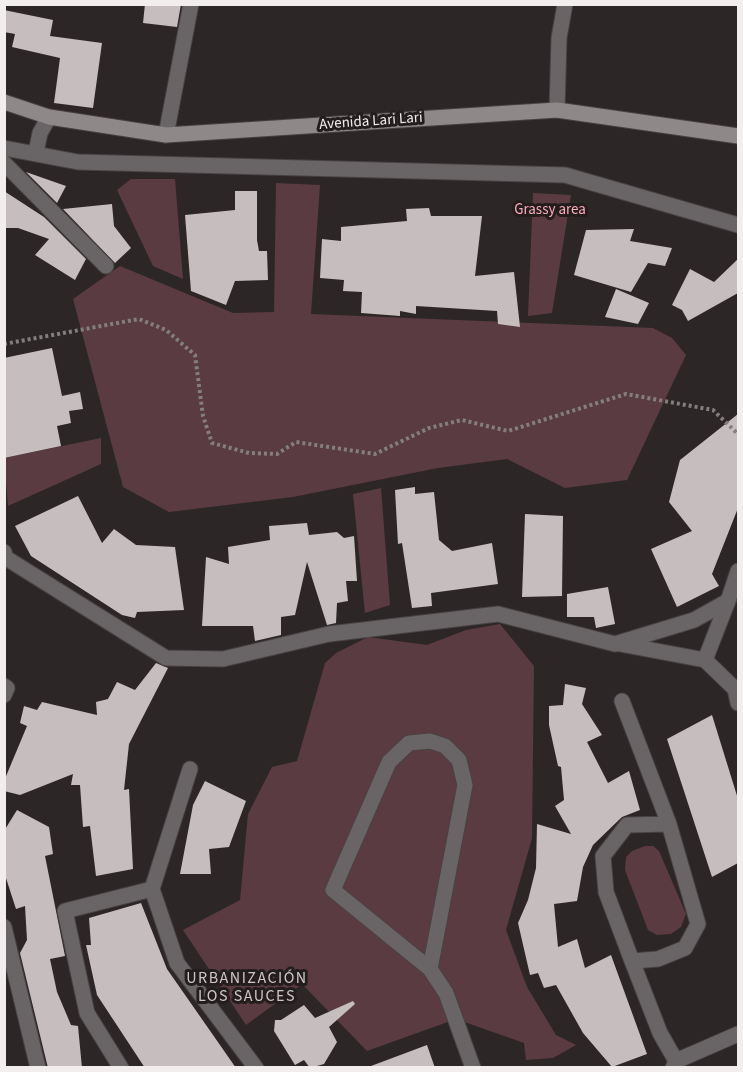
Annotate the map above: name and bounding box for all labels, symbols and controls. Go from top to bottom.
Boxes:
street label: Avenida Lari Lari [319,109,423,135]
park label: Grassy area [514,202,586,220]
district label: URBANIZACIÓN LOS SAUCES [186,969,308,1007]

